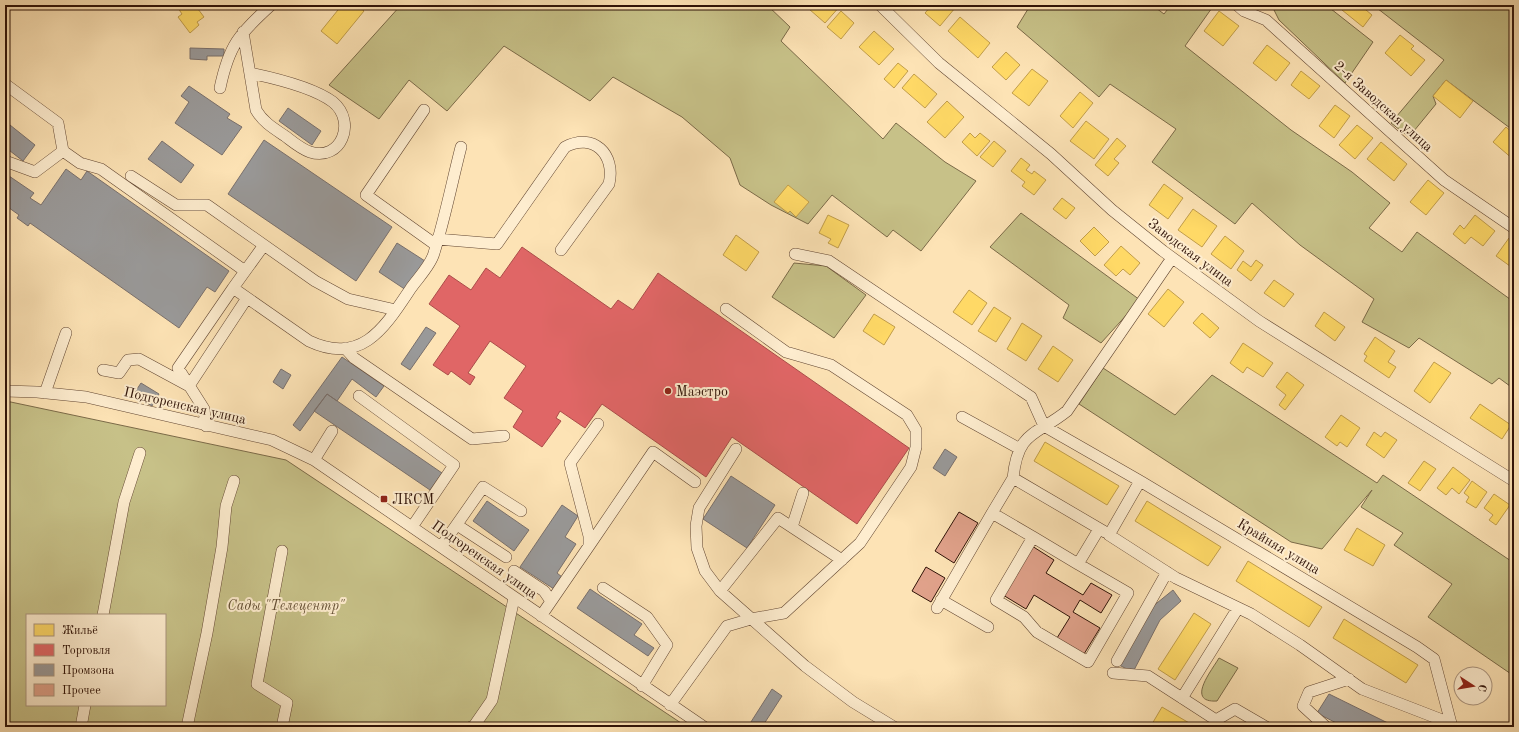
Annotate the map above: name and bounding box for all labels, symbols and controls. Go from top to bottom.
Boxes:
street label: 2-я Заводская улица [1331,59,1435,155]
street label: Заводская улица [1145,216,1236,289]
street label: Подгоренская улица [122,385,247,427]
place label: Маэстро [676,385,728,399]
marker: Маэстро [663,386,673,396]
place label: ЛКСМ [392,493,434,507]
marker: ЛКСМ [379,494,389,504]
street label: Крайняя улица [1235,517,1322,577]
street label: Подгоренская улица [429,518,540,602]
park label: Сады "Телецентр" [227,599,345,614]
legend [26,614,166,706]
text: Жильё [62,625,98,637]
text: Торговля [62,645,111,657]
text: Промзона [62,665,114,677]
north arrow [1453,666,1493,706]
text: С [1475,683,1487,692]
text: Прочее [62,685,101,697]

